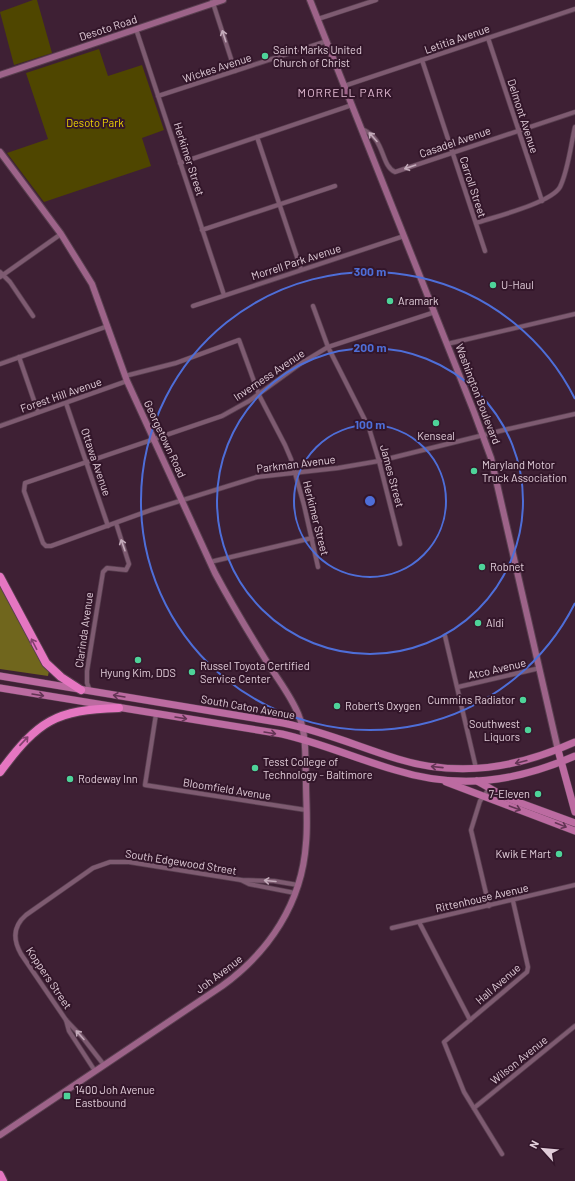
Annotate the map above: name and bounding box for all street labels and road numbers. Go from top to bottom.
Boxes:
street label: Desoto Road [77,12,138,43]
street label: Letitia Avenue [422,21,491,56]
street label: Wickes Avenue [181,50,253,85]
street label: Delmont Avenue [505,77,542,155]
street label: Herkimer Street [171,120,207,197]
street label: Casadel Avenue [417,123,492,160]
street label: Carroll Street [457,155,489,219]
street label: Morrell Park Avenue [249,241,343,282]
street label: Washington Boulevard [453,342,504,446]
street label: Inverness Avenue [231,346,307,403]
street label: Forest Hill Avenue [18,374,103,415]
street label: Georgetown Road [142,398,189,480]
street label: Ottawa Avenue [79,426,114,498]
street label: James Street [378,443,407,509]
street label: Parkman Avenue [256,452,336,475]
street label: Herkimer Street [301,479,332,557]
street label: Clarinda Avenue [72,591,95,669]
street label: Atco Avenue [467,655,527,682]
street label: South Caton Avenue [200,692,296,721]
street label: Bloomfield Avenue [182,775,272,802]
street label: South Edgewood Street [124,846,238,877]
street label: Rittenhouse Avenue [434,880,530,915]
street label: Koppers Street [24,944,75,1011]
street label: Joh Avenue [193,952,245,995]
street label: Hall Avenue [473,961,523,1007]
street label: Wilson Avenue [488,1033,550,1086]

